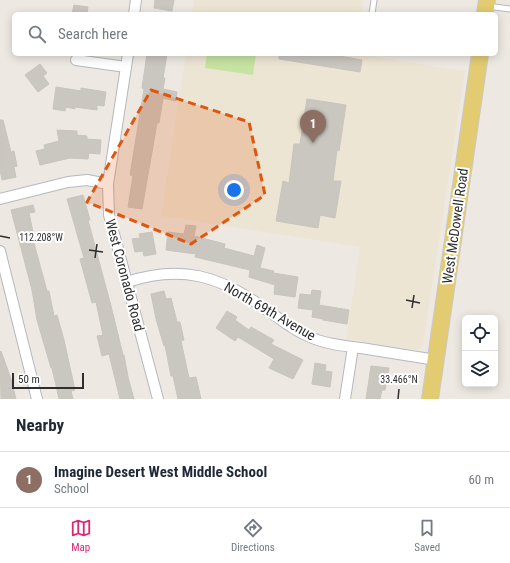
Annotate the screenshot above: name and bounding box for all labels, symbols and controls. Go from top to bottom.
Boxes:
search box [12,12,498,56]
icon: search [26,23,48,45]
text: Search here [58,25,128,43]
pin: 1 [300,110,326,143]
street label: West McDowell Road [439,167,471,285]
your location [224,180,244,200]
street label: West Coronado Road [102,217,148,333]
text: 112.208°W [19,232,63,243]
street label: North 69th Avenue [222,278,319,344]
map controls [462,315,498,387]
button: locate [462,315,498,351]
button: layers [462,351,498,387]
scale bar [12,371,84,390]
text: 50 m [18,373,40,386]
text: 33.466°N [380,374,418,385]
text: Nearby [16,415,64,435]
text: Imagine Desert West Middle School [54,463,267,481]
text: 1 [26,472,32,487]
text: 60 m [468,472,494,487]
text: School [54,481,89,496]
tab: Map [70,517,92,554]
tab: Directions [231,517,275,554]
tab: Saved [414,517,440,554]

